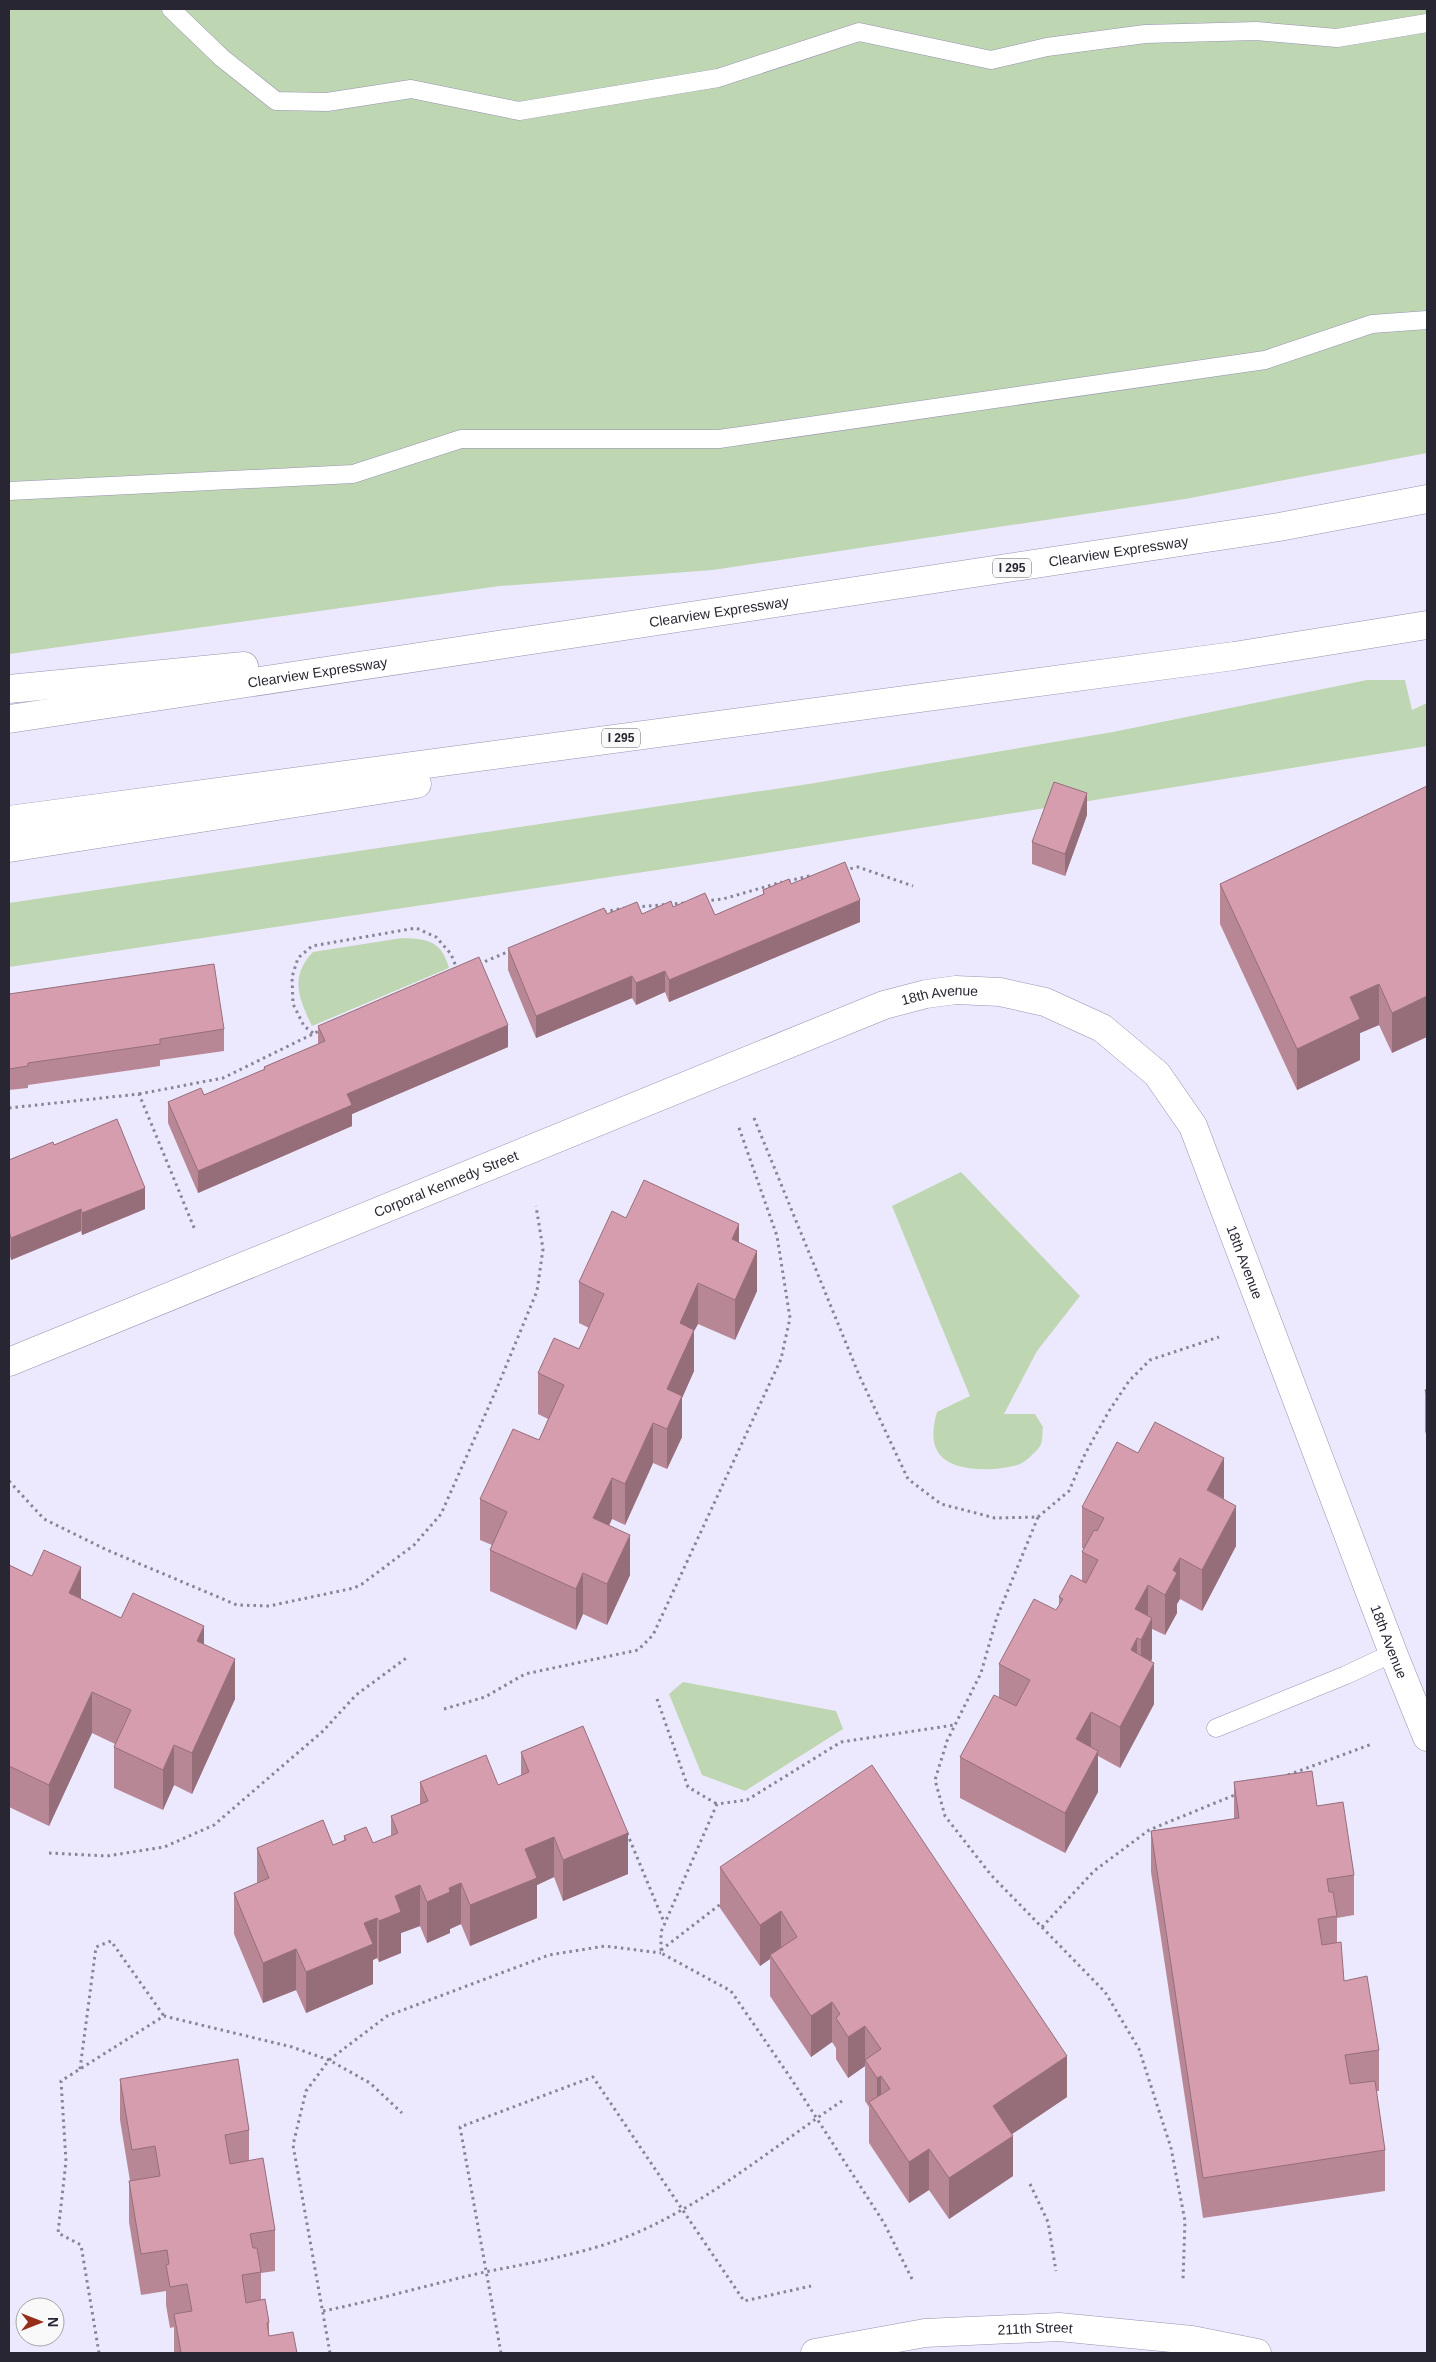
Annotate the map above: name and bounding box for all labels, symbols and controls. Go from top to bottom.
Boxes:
street label: Clearview Expressway [1047,533,1189,570]
road number: I 295 [993,558,1031,578]
street label: Clearview Expressway [648,593,790,630]
street label: Clearview Expressway [247,654,388,691]
road number: I 295 [602,728,640,748]
street label: 18th Avenue [900,982,979,1008]
street label: Corporal Kennedy Street [372,1147,521,1220]
street label: 18th Avenue [1223,1223,1266,1301]
street label: 18th Avenue [1367,1603,1411,1681]
north arrow [15,2297,65,2347]
text: N [45,2317,61,2327]
street label: 211th Street [997,2319,1074,2338]

